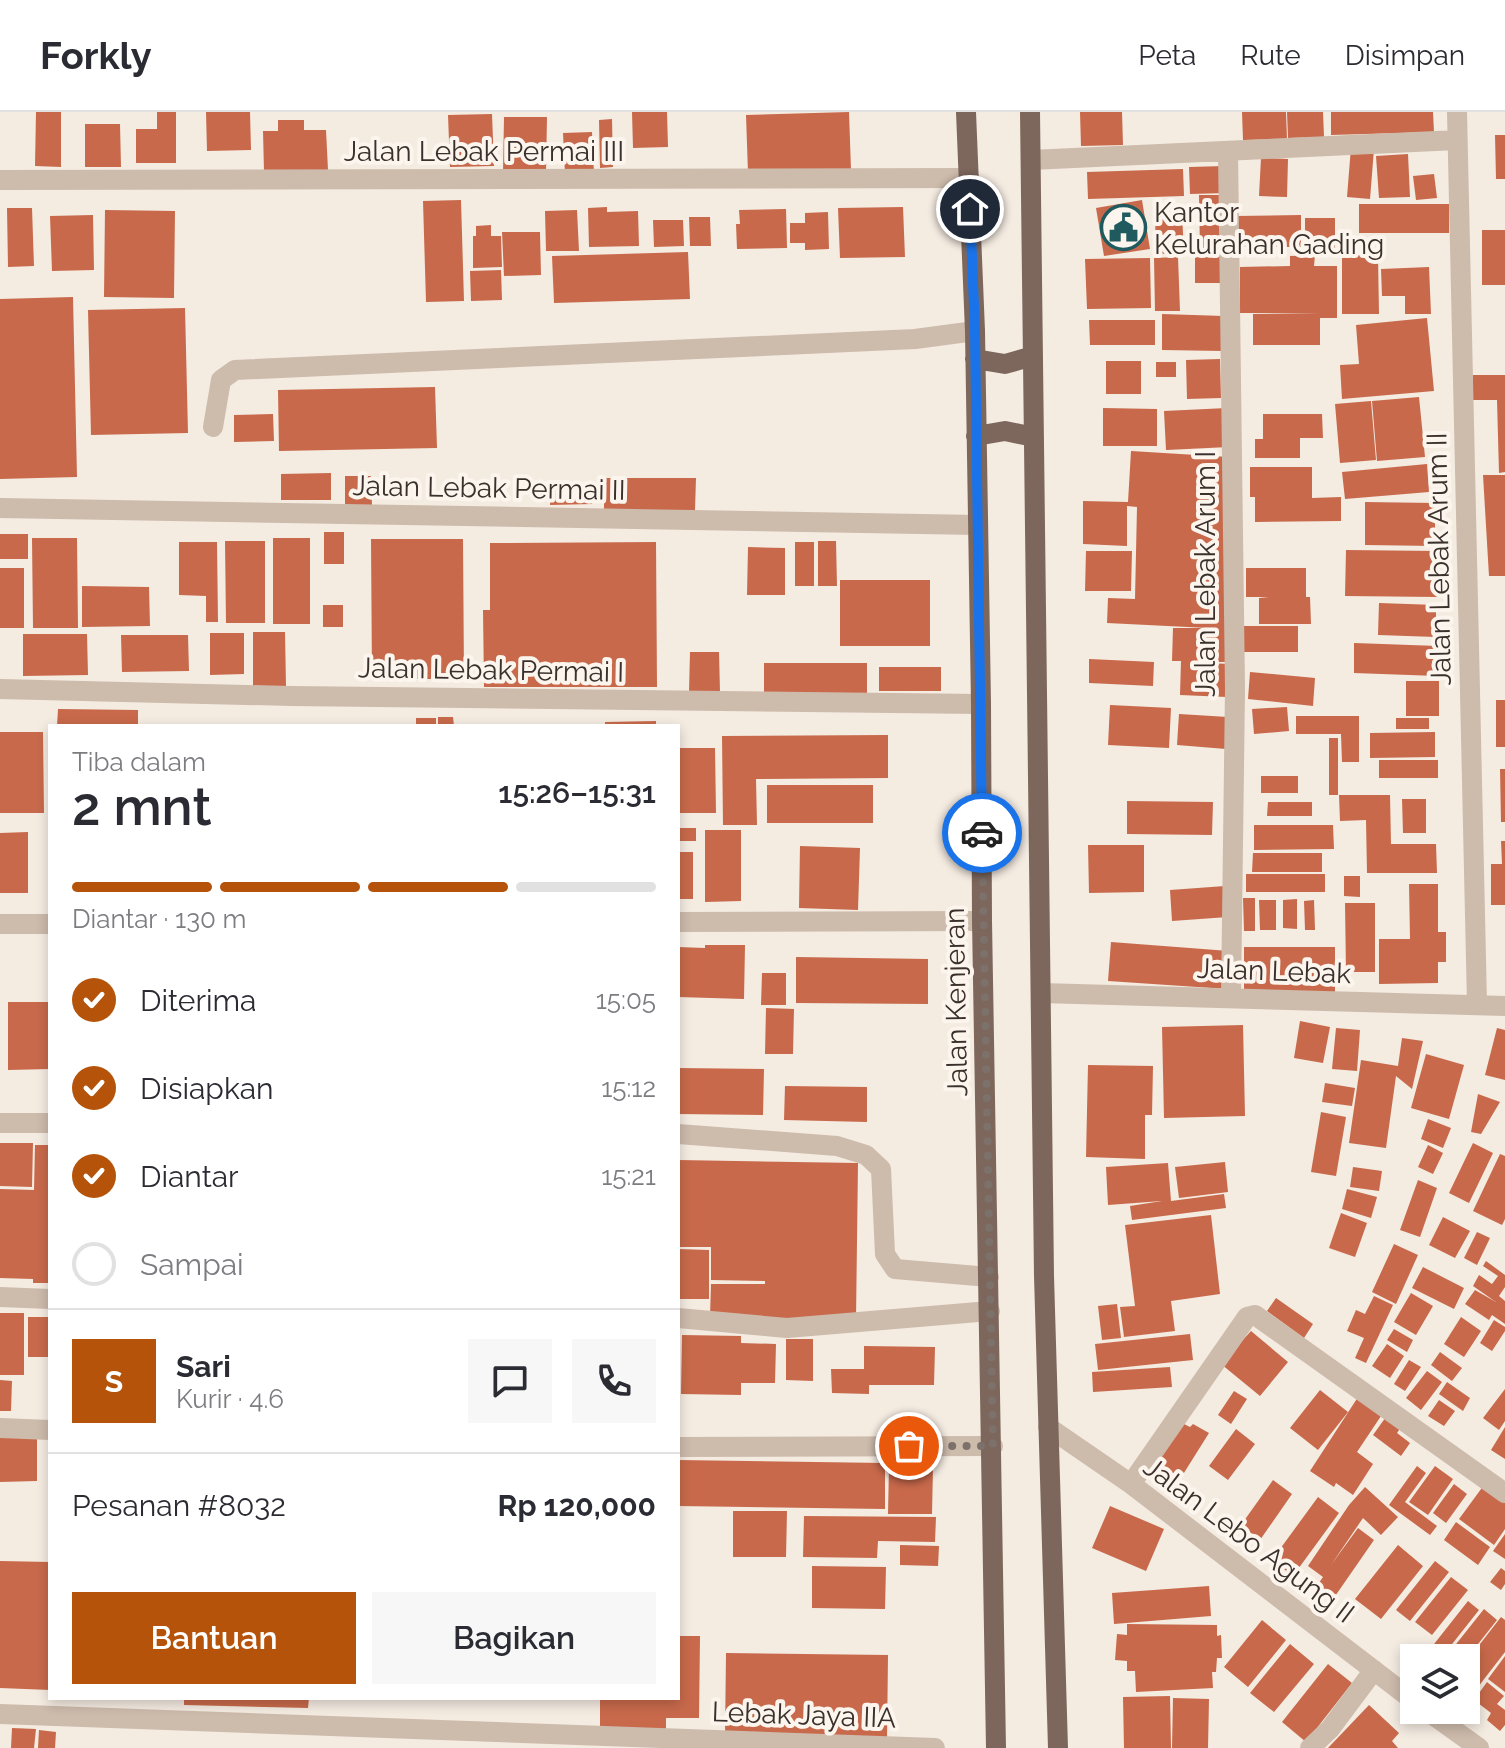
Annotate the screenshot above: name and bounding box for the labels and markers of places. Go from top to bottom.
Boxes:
pin [936,175,1004,243]
place label: Kantor Kelurahan Gading [1154,196,1384,261]
public building icon: Kantor Kelurahan Gading [1099,204,1147,252]
pin [875,1412,943,1480]

